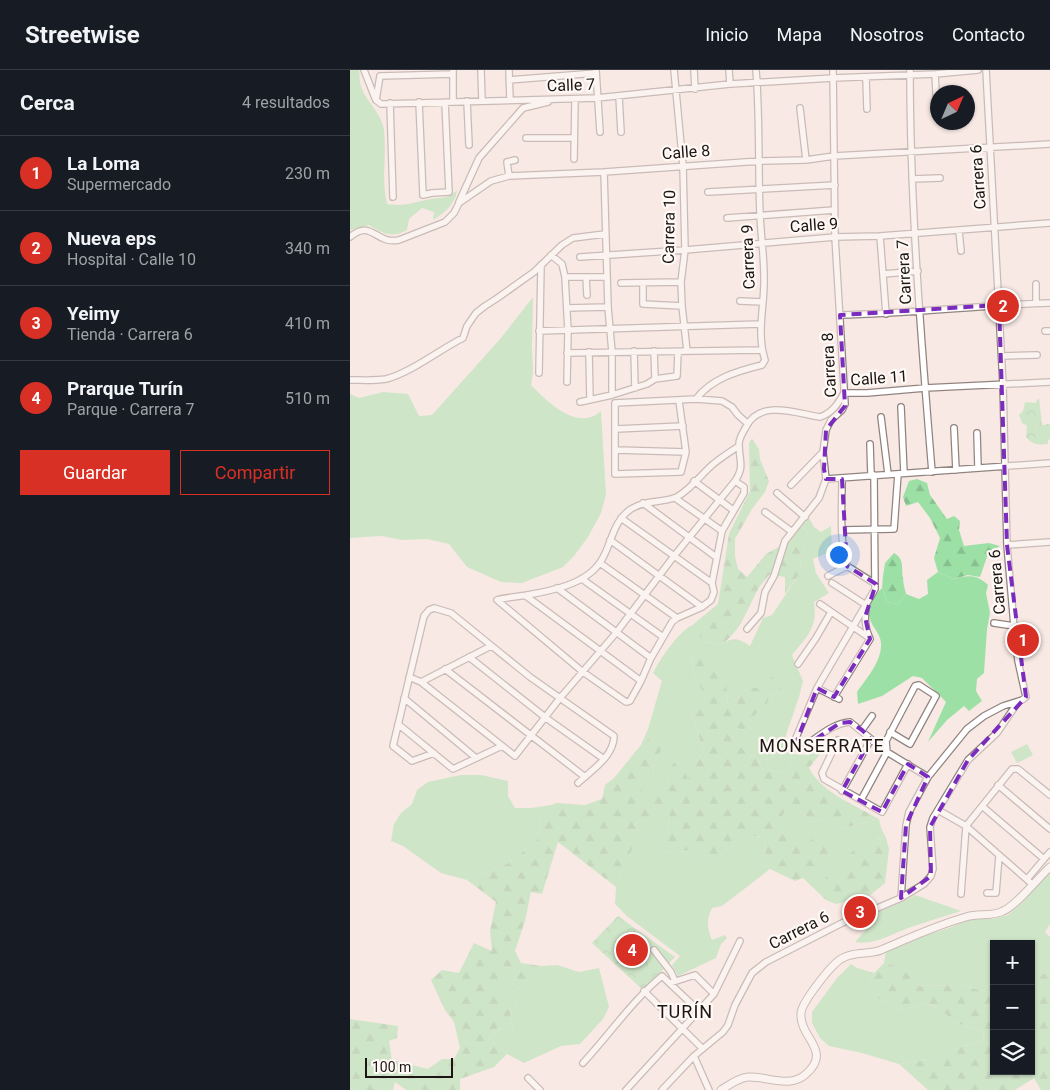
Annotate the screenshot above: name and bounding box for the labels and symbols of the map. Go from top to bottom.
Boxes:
street label: Calle 7 [547,75,595,95]
north arrow [930,85,975,130]
street label: Calle 8 [661,141,711,163]
street label: Carrera 6 [966,144,990,210]
street label: Carrera 10 [659,190,679,264]
street label: Calle 9 [789,214,839,236]
street label: Carrera 9 [737,224,759,290]
street label: Carrera 7 [893,239,915,305]
pin: 2 [987,287,1019,325]
street label: Carrera 8 [818,332,840,398]
street label: Calle 11 [850,367,908,389]
your location [826,542,852,568]
street label: Carrera 6 [985,549,1009,615]
pin: 1 [1007,621,1039,659]
district label: MONSERRATE [759,735,885,756]
pin: 3 [844,893,876,931]
street label: Carrera 6 [766,907,832,953]
pin: 4 [616,931,648,969]
district label: TURÍN [657,1001,713,1022]
scale bar [365,1055,452,1078]

